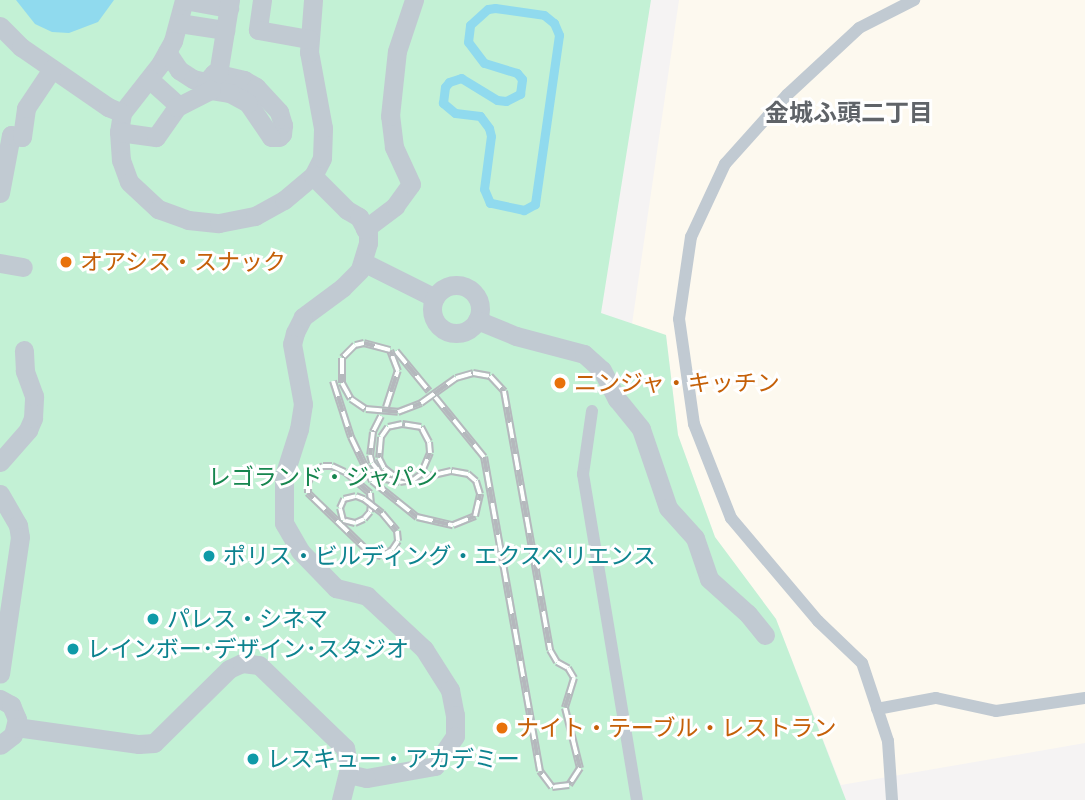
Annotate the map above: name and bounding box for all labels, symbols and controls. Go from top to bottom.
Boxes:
district label: 金城ふ頭二丁目 [765,99,933,127]
place label: オアシス・スナック [80,248,287,276]
marker: オアシス・スナック [58,254,74,270]
place label: ニンジャ・キッチン [574,369,781,397]
marker: ニンジャ・キッチン [552,375,568,391]
park label: レゴランド・ジャパン [208,463,438,491]
place label: ポリス・ビルディング・エクスペリエンス [223,542,660,570]
marker: ポリス・ビルディング・エクスペリエンス [201,548,217,564]
place label: パレス・シネマ [167,605,328,633]
marker: パレス・シネマ [145,611,161,627]
place label: レインボー･デザイン･スタジオ [87,635,409,663]
marker: レインボー･デザイン･スタジオ [65,641,81,657]
place label: ナイト・テーブル・レストラン [516,714,838,742]
marker: ナイト・テーブル・レストラン [494,720,510,736]
place label: レスキュー・アカデミー [267,745,520,773]
marker: レスキュー・アカデミー [245,751,261,767]

